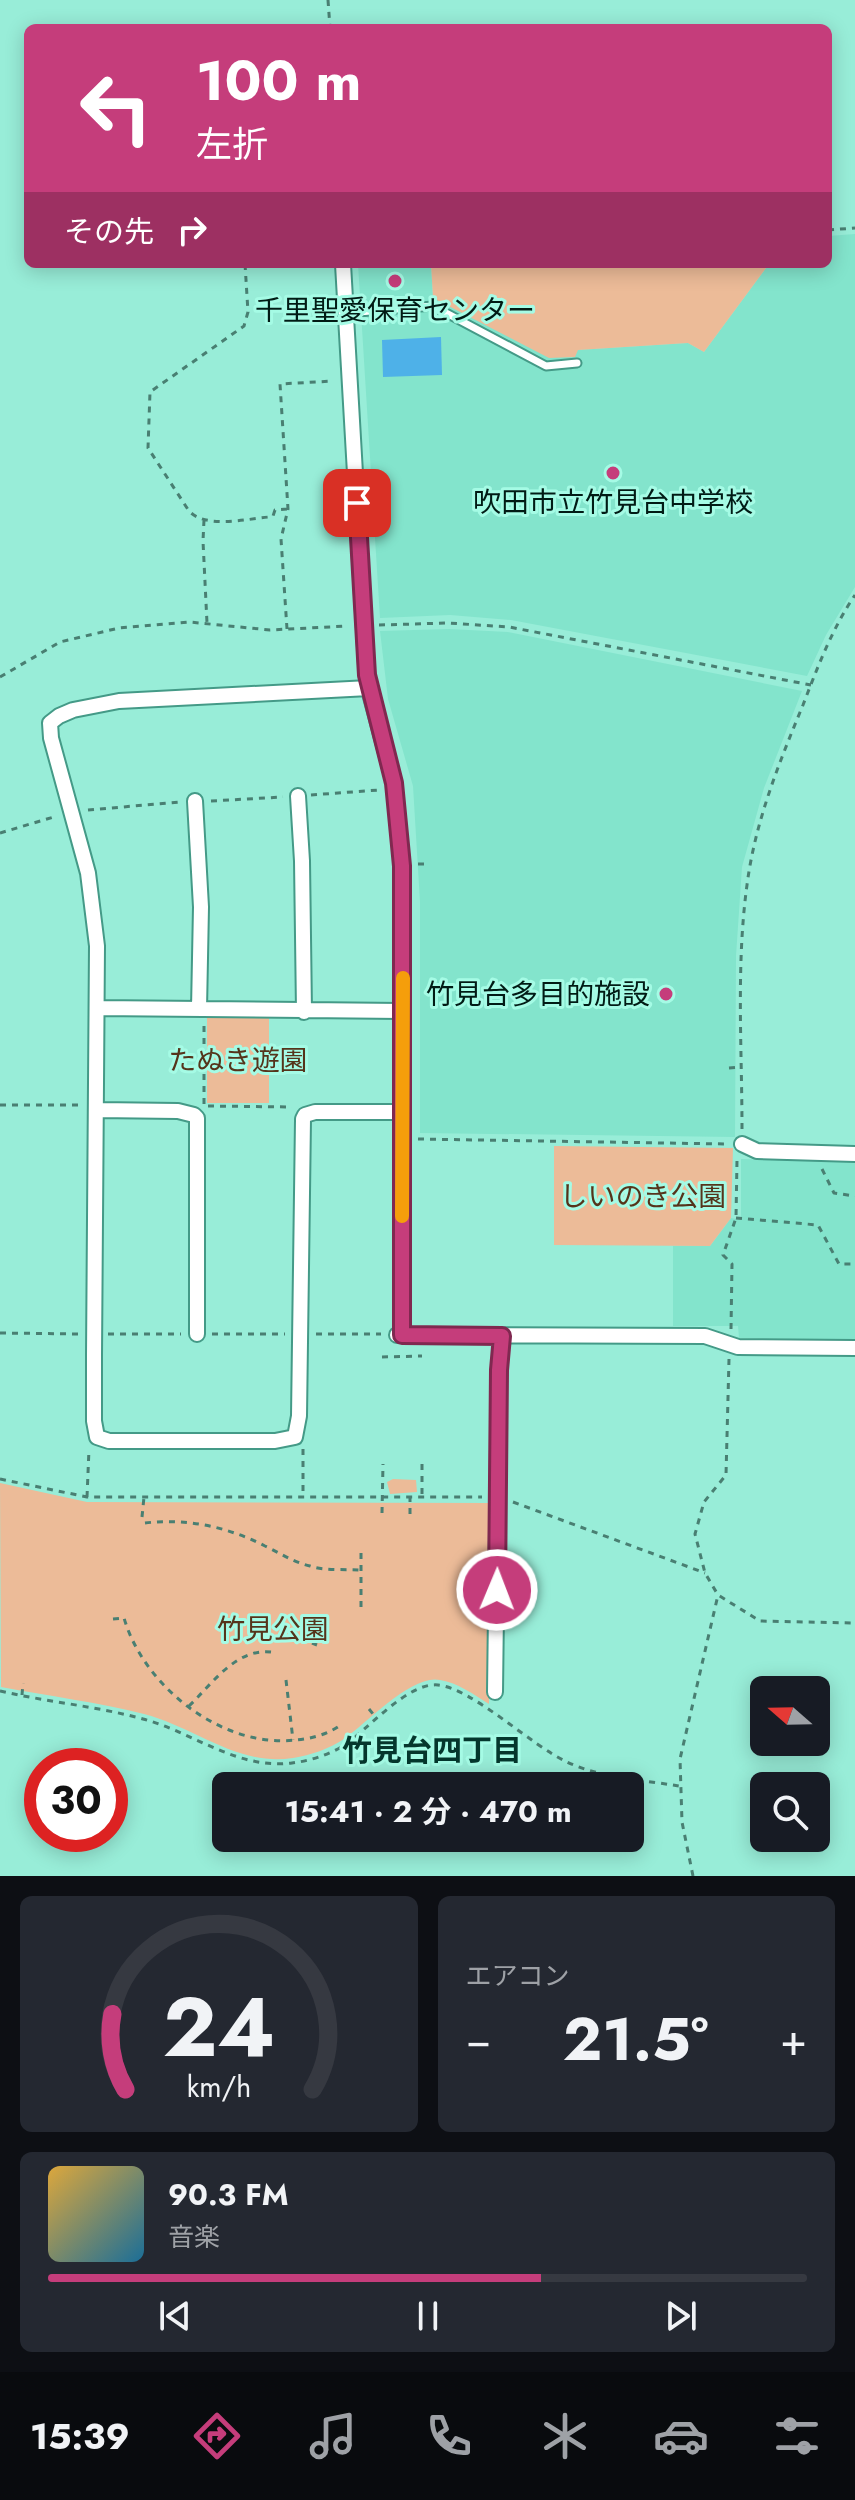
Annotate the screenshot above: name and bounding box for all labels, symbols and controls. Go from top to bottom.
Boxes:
text: 100 m [196,40,361,121]
icon: left [64,56,168,160]
text: 左折 [196,118,268,170]
icon: right [170,208,214,252]
text: その先 [64,210,154,253]
marker: 千里聖愛保育センター [386,272,404,290]
place label: 千里聖愛保育センター [255,290,535,331]
marker: 吹田市立竹見台中学校 [604,464,622,482]
pin [323,469,391,537]
icon: arrive [335,481,379,525]
place label: 吹田市立竹見台中学校 [473,482,753,523]
place label: 竹見台多目的施設 [426,974,650,1015]
marker: 竹見台多目的施設 [657,985,675,1003]
park label: たぬき遊園 [168,1040,308,1081]
park label: しいのき公園 [559,1176,727,1217]
position arrow [455,1548,539,1632]
park label: 竹見公園 [217,1609,329,1650]
north arrow [750,1676,830,1756]
map controls [750,1676,830,1852]
district label: 竹見台四丁目 [342,1729,522,1772]
speed limit sign: 30 [24,1748,128,1852]
button: search [750,1772,830,1852]
text: 15:41 · 2 分 · 470 m [285,1790,571,1833]
text: エアコン [466,1957,570,1995]
text: 24 [162,1967,275,2087]
text: 21.5° [563,1996,709,2083]
text: − [466,2008,491,2072]
text: + [780,2008,807,2072]
text: km/h [186,2066,251,2108]
text: 90.3 FM [168,2173,289,2216]
text: 音楽 [168,2218,220,2256]
icon: previous [153,2294,197,2338]
icon: pause [406,2294,450,2338]
icon: next [659,2294,703,2338]
icon: directions [189,2408,245,2464]
icon: music [305,2408,361,2464]
icon: phone [421,2408,477,2464]
icon: climate [537,2408,593,2464]
icon: car [653,2408,709,2464]
icon: filters [769,2408,825,2464]
text: 15:39 [30,2410,130,2462]

